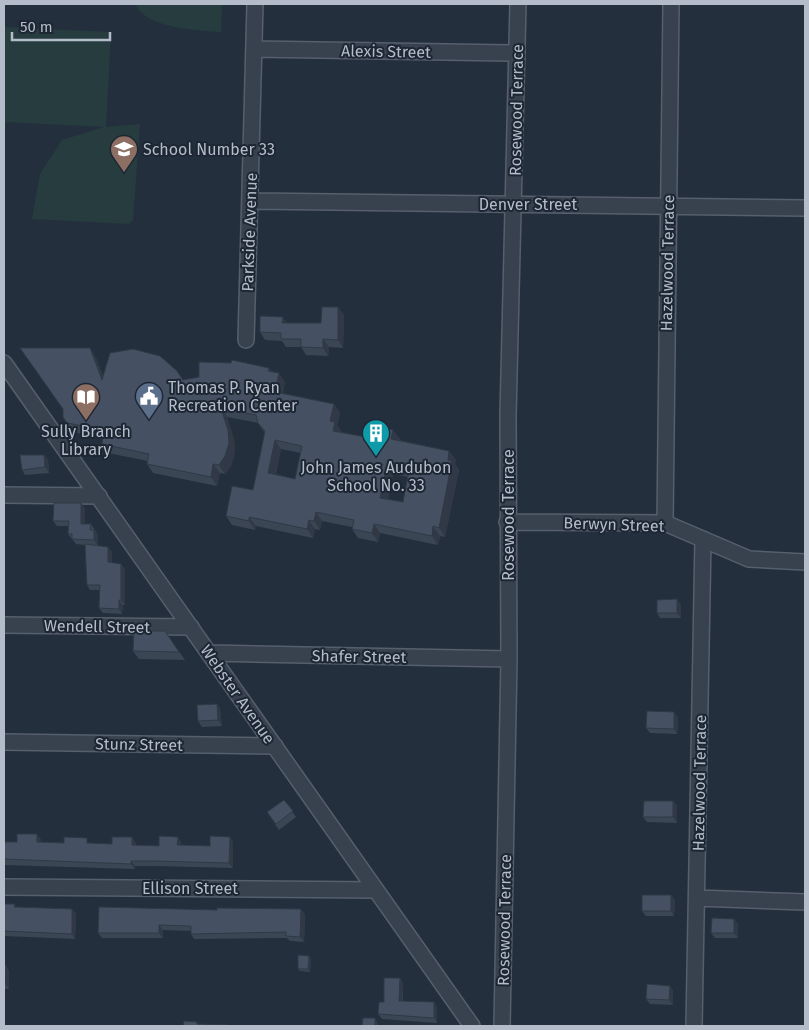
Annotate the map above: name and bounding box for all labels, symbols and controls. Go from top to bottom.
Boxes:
scale bar [12,10,110,42]
text: 50 m [20,18,53,36]
street label: Alexis Street [341,41,431,62]
street label: Rosewood Terrace [506,44,527,176]
school or university icon: School Number 33 [109,134,139,173]
place label: School Number 33 [143,140,275,159]
street label: Parkside Avenue [238,172,261,292]
street label: Denver Street [479,195,578,214]
street label: Hazelwood Terrace [657,195,678,331]
place label: Thomas P. Ryan Recreation Center [168,378,298,415]
public building icon: Thomas P. Ryan Recreation Center [134,381,164,420]
library icon: Sully Branch Library [71,382,101,421]
building icon: John James Audubon School No. 33 [361,418,391,457]
place label: Sully Branch Library [41,422,131,459]
street label: Rosewood Terrace [499,449,518,581]
place label: John James Audubon School No. 33 [301,458,451,495]
street label: Berwyn Street [563,513,665,536]
street label: Wendell Street [44,616,151,637]
street label: Webster Avenue [196,641,279,747]
street label: Shafer Street [312,646,407,667]
street label: Hazelwood Terrace [689,715,710,851]
street label: Stunz Street [95,734,183,755]
street label: Rosewood Terrace [494,854,515,986]
street label: Ellison Street [142,879,238,898]

